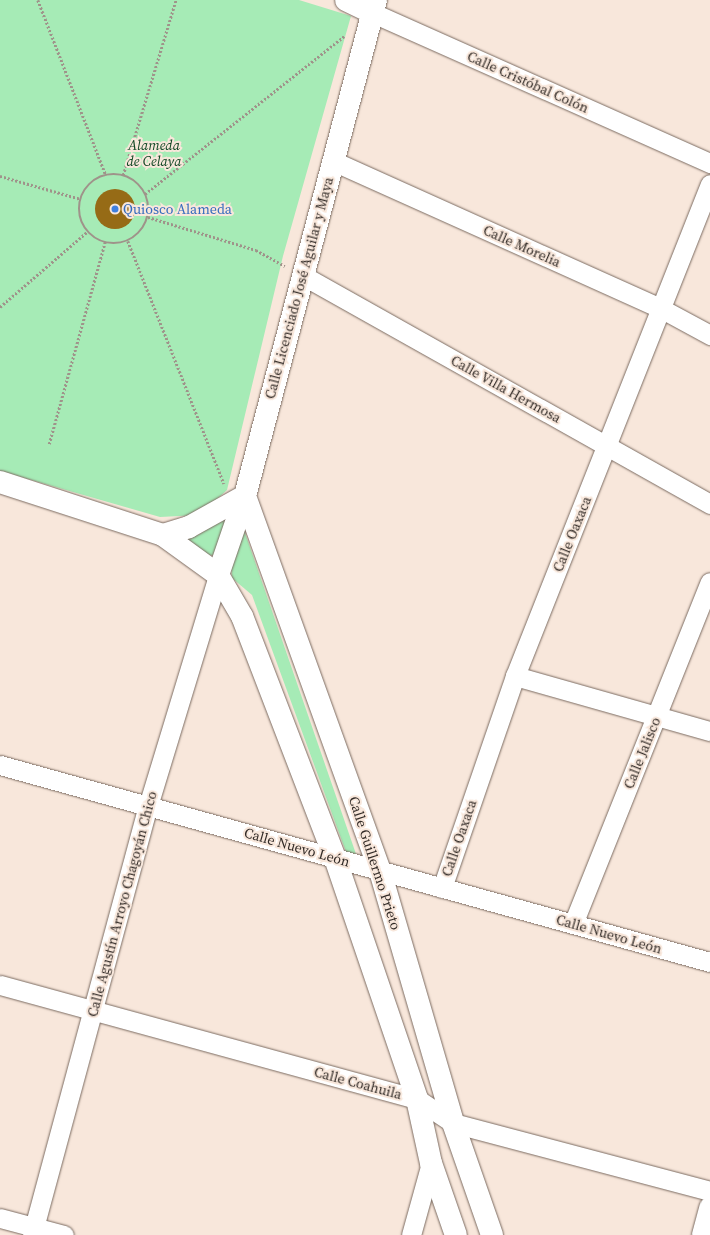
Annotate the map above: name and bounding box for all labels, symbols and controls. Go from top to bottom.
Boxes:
street label: Calle Cristóbal Colón [465,48,591,116]
park label: Alameda de Celaya [127,137,181,170]
street label: Calle Licenciado José Aguilar y Maya [261,175,337,401]
place label: Quiosco Alameda [123,201,232,217]
marker: Quiosco Alameda [110,204,120,214]
street label: Calle Morelia [481,221,563,271]
street label: Calle Villa Hermosa [448,352,564,426]
street label: Calle Oaxaca [549,494,595,574]
street label: Calle Jalisco [620,715,664,791]
street label: Calle Agustín Arroyo Chagoyán Chico [84,789,160,1019]
street label: Calle Guillermo Prieto [346,794,404,932]
street label: Calle Oaxaca [438,797,480,879]
street label: Calle Nuevo León [242,824,352,870]
street label: Calle Nuevo León [554,911,664,957]
street label: Calle Coahuila [312,1063,404,1103]

